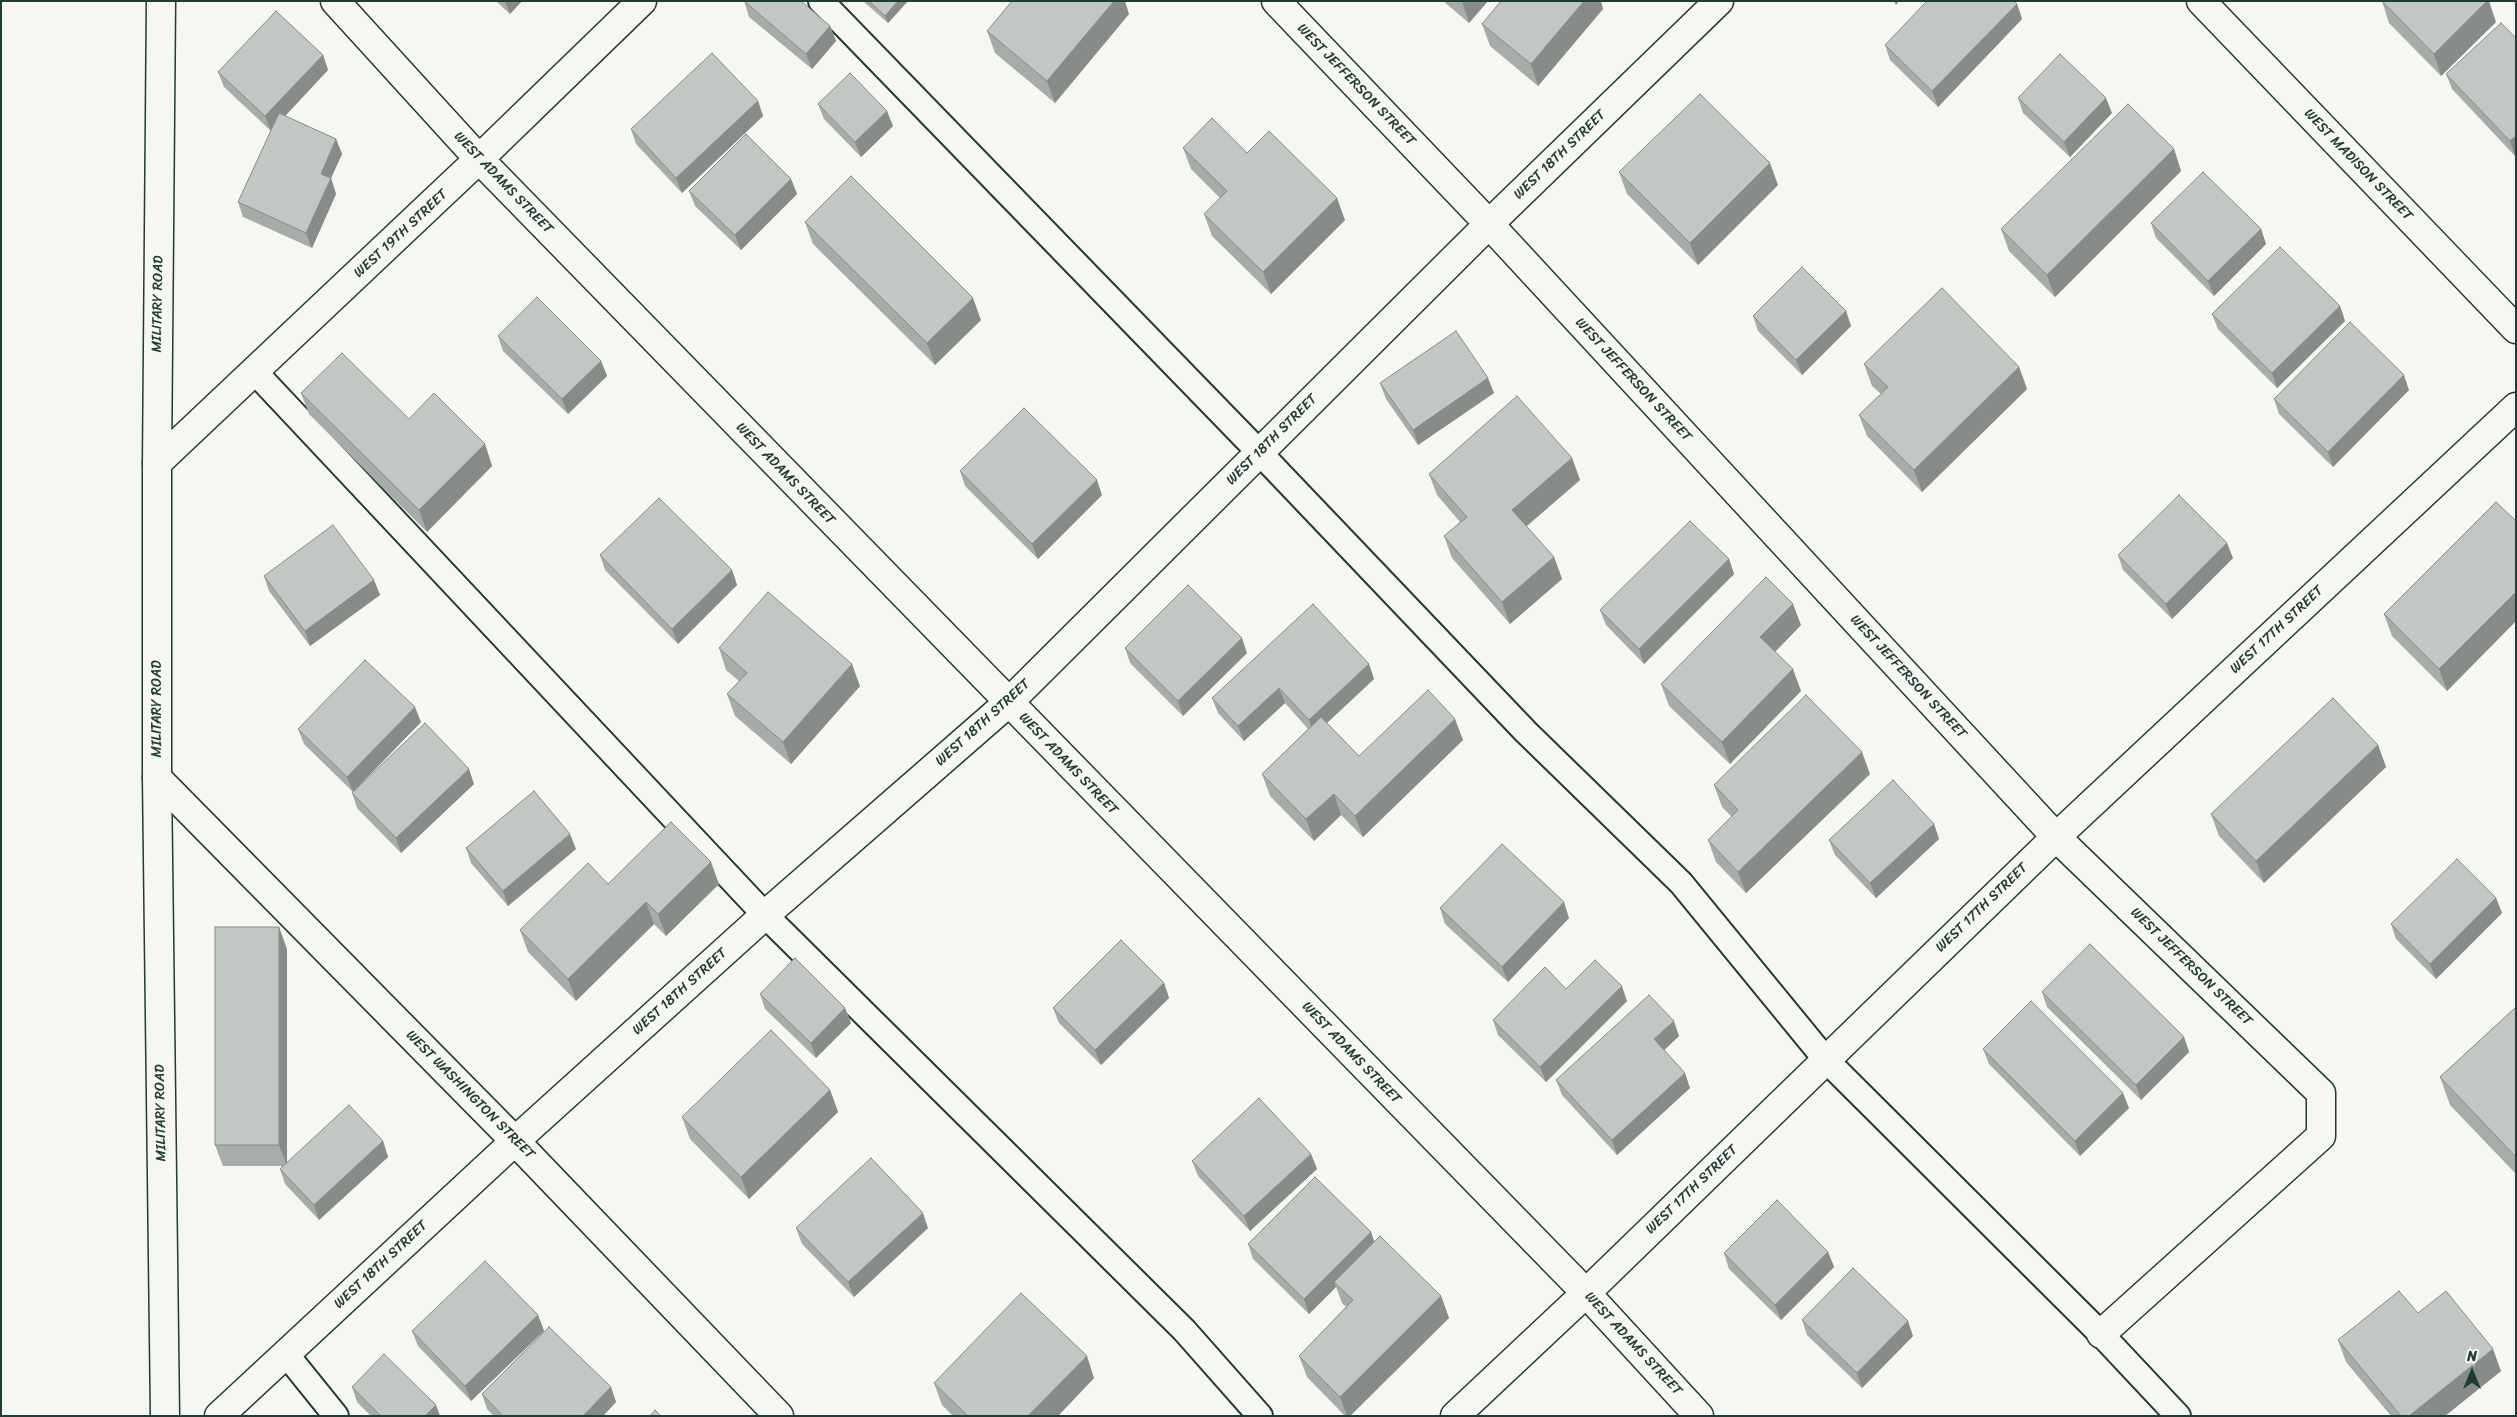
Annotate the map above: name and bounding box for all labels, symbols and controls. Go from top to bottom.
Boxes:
street label: WEST JEFFERSON STREET [1293,21,1419,149]
street label: WEST MADISON STREET [2300,106,2416,224]
street label: WEST 18TH STREET [1510,107,1610,203]
street label: WEST ADAMS STREET [450,128,556,238]
street label: WEST 19TH STREET [351,186,451,282]
street label: MILITARY ROAD [149,255,167,353]
street label: WEST JEFFERSON STREET [1571,315,1695,445]
street label: WEST 18TH STREET [1223,391,1321,489]
street label: WEST ADAMS STREET [732,419,838,529]
street label: WEST 17TH STREET [2227,583,2327,677]
street label: WEST JEFFERSON STREET [1846,612,1970,742]
street label: MILITARY ROAD [149,660,165,758]
street label: WEST 18TH STREET [932,676,1034,770]
street label: WEST ADAMS STREET [1015,709,1121,819]
street label: WEST 17TH STREET [1933,860,2031,956]
street label: WEST JEFFERSON STREET [2127,904,2255,1030]
street label: WEST 18TH STREET [629,945,731,1039]
street label: WEST ADAMS STREET [1298,998,1404,1108]
street label: WEST WASHINGTON STREET [402,1027,538,1163]
street label: MILITARY ROAD [152,1064,170,1162]
street label: WEST 17TH STREET [1643,1142,1741,1238]
street label: WEST 18TH STREET [331,1217,431,1313]
street label: WEST ADAMS STREET [1581,1289,1685,1399]
text: N [2467,1344,2477,1369]
north arrow [2447,1347,2497,1397]

